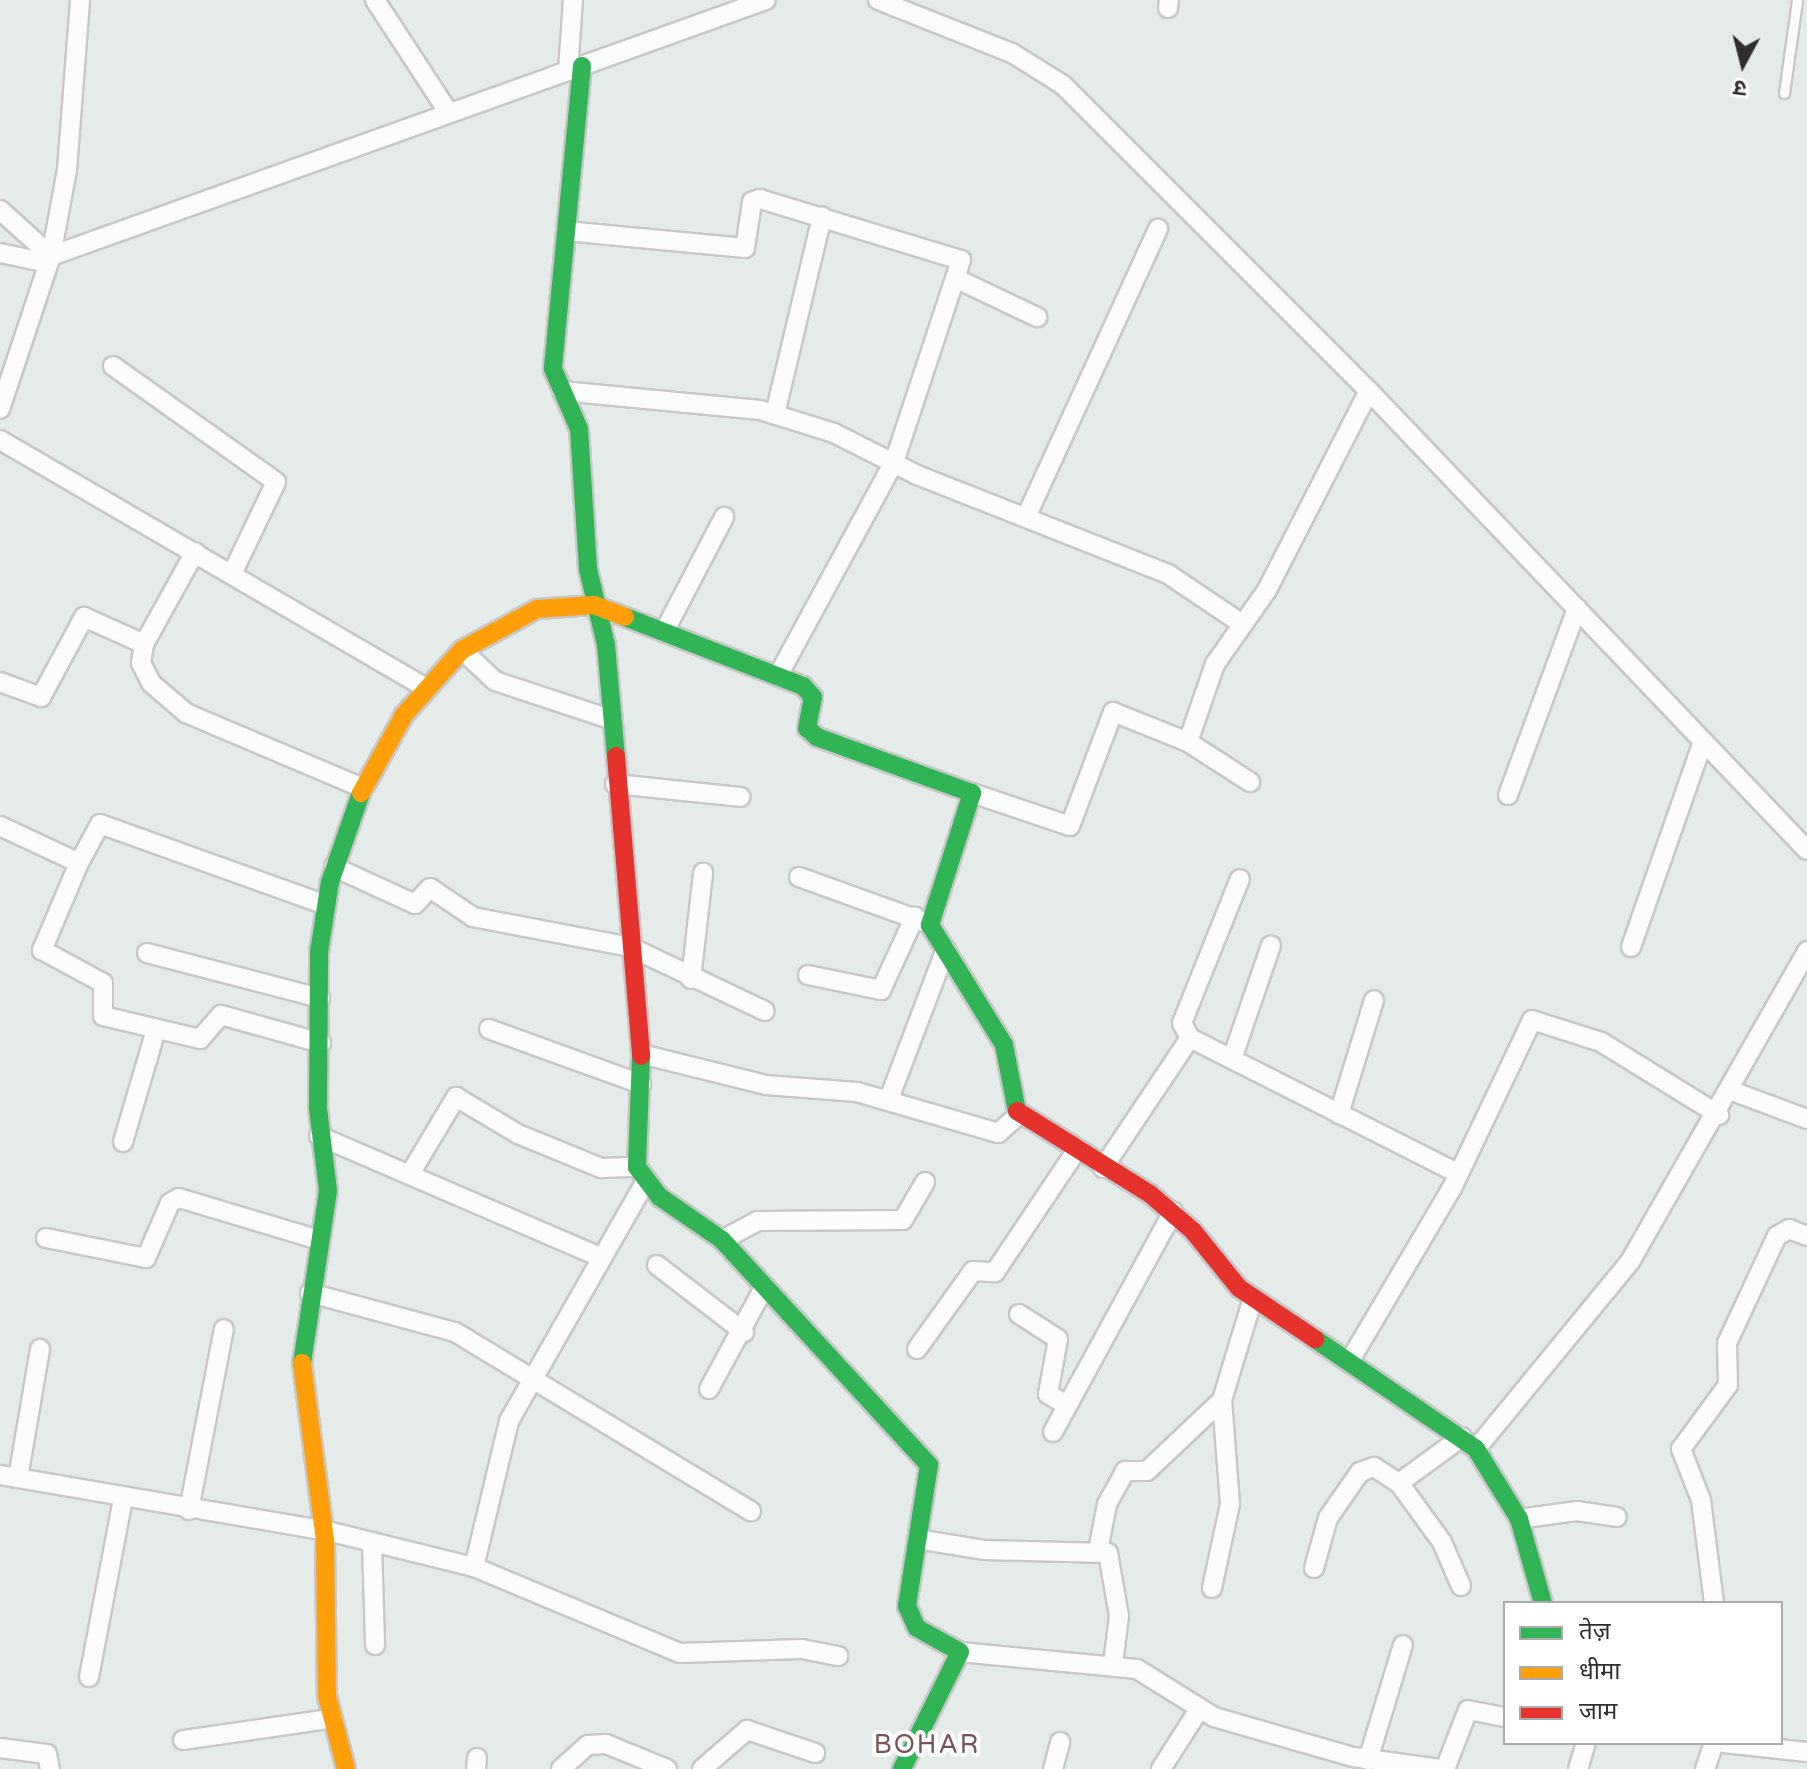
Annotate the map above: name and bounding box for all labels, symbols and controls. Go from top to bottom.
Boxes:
north arrow [1703,24,1783,104]
text: उ [1732,74,1748,102]
legend [1503,1601,1783,1745]
text: तेज़ [1579,1617,1611,1646]
text: धीमा [1579,1657,1621,1686]
text: जाम [1579,1697,1617,1726]
district label: BOHAR [874,1729,980,1761]

